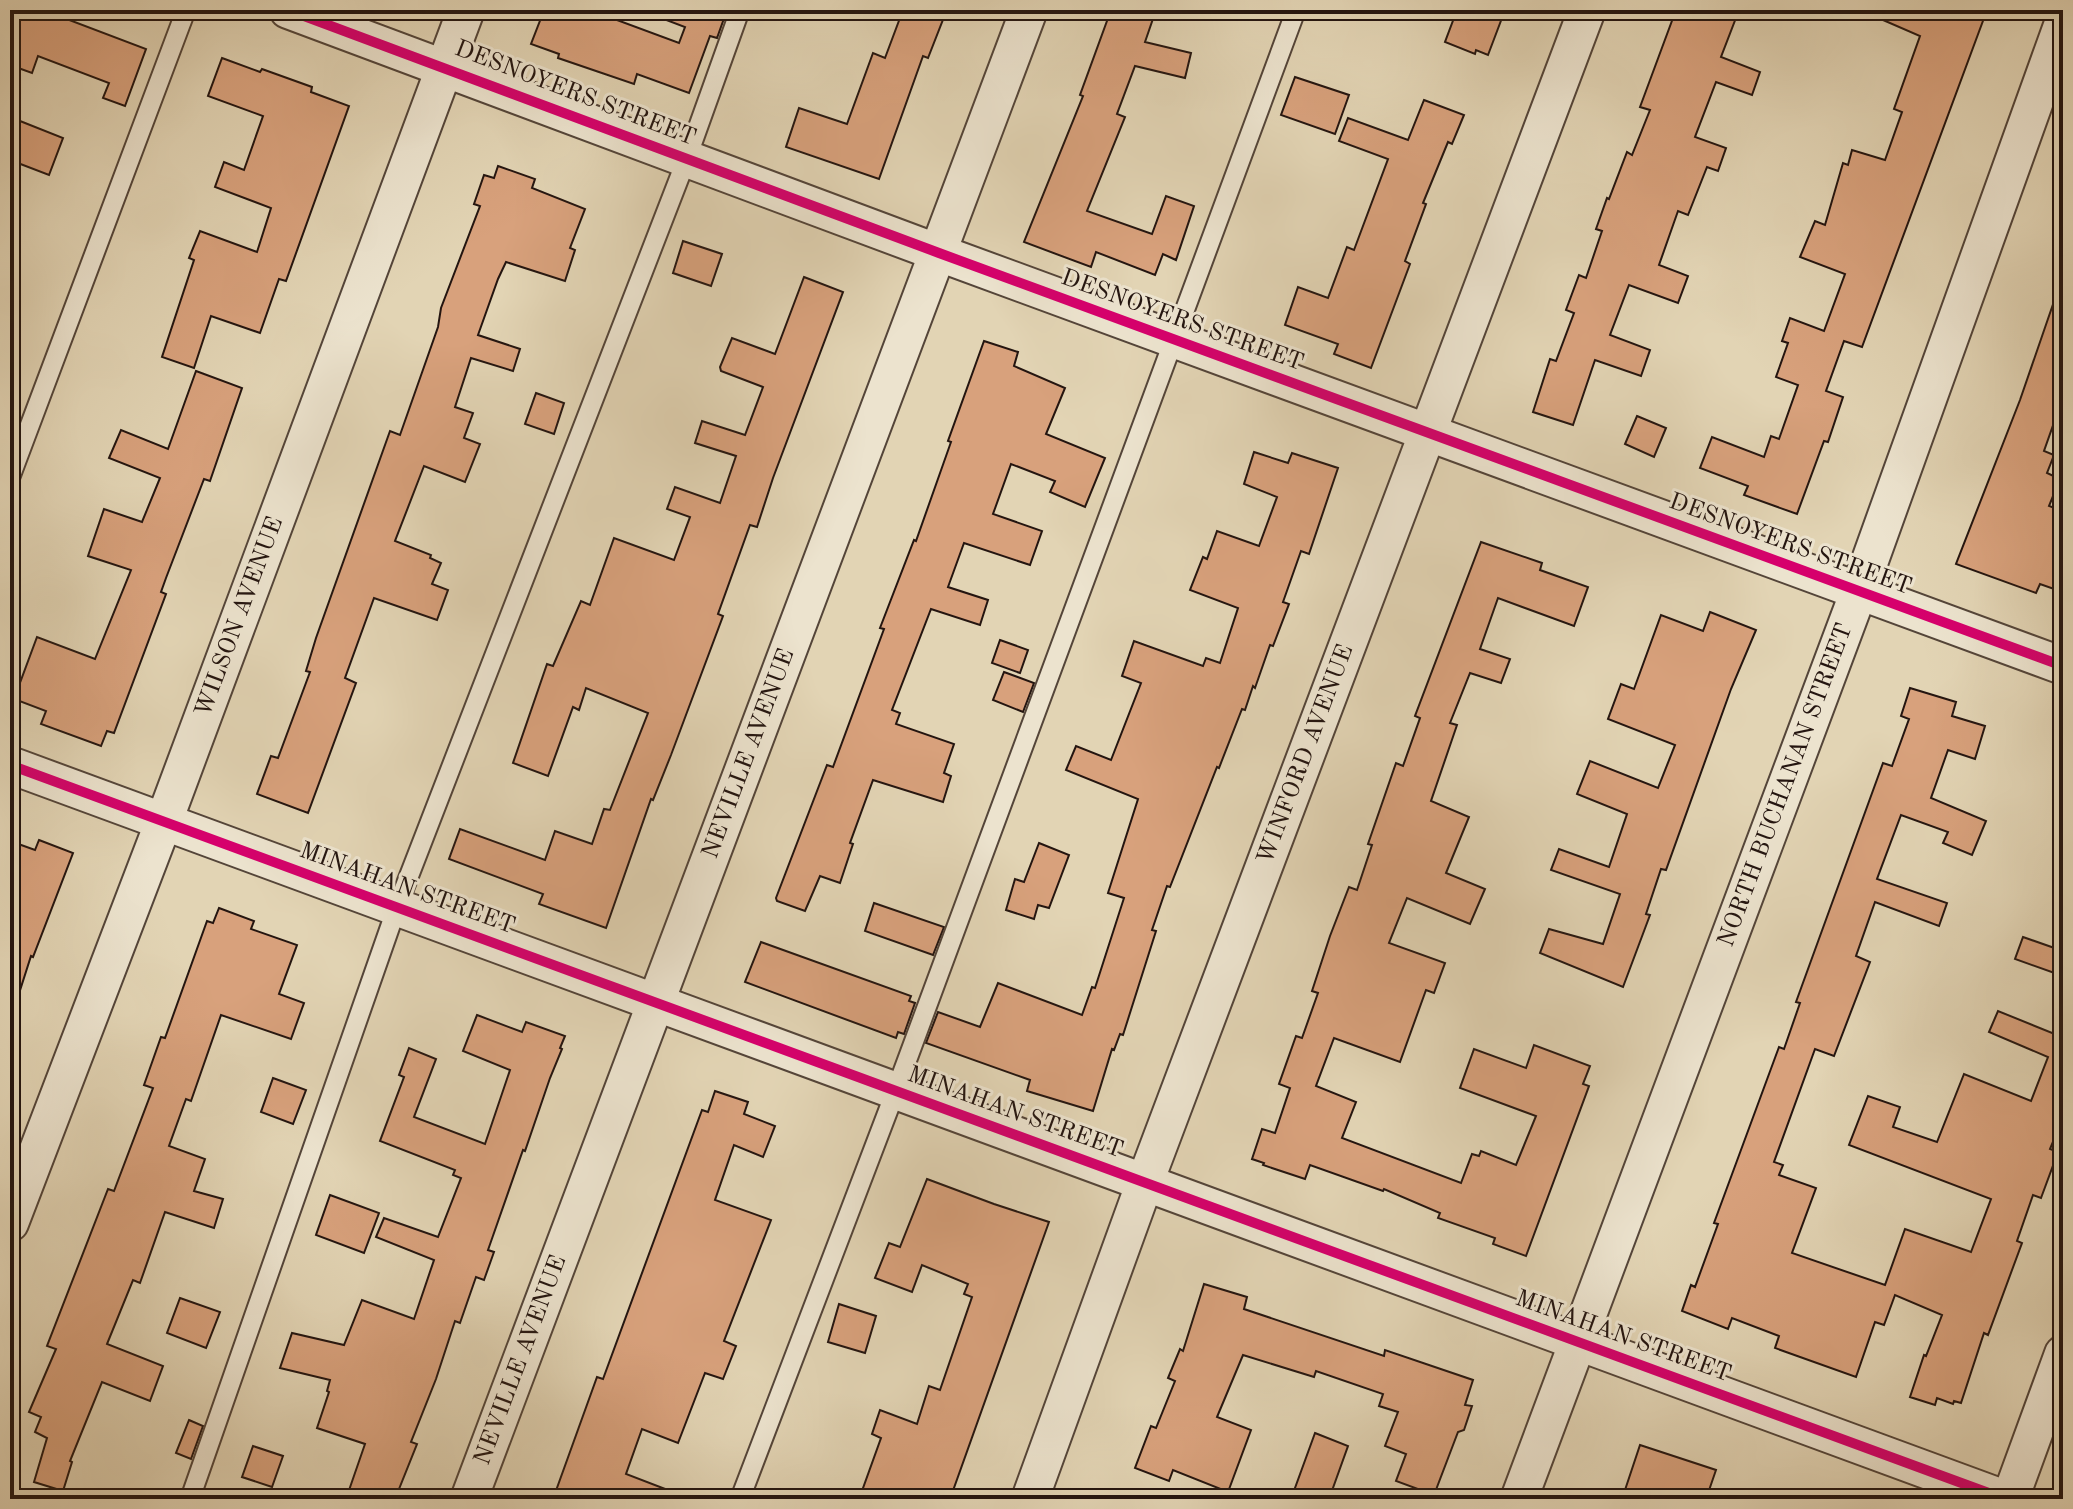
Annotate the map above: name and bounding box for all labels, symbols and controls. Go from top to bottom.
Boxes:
street label: DESNOYERS STREET [451,37,699,151]
street label: DESNOYERS STREET [1058,266,1306,376]
street label: DESNOYERS STREET [1666,490,1914,600]
street label: WILSON AVENUE [192,514,288,720]
street label: NORTH BUCHANAN STREET [1715,620,1858,950]
street label: WINFORD AVENUE [1254,642,1358,868]
street label: NEVILLE AVENUE [699,646,799,862]
street label: MINAHAN STREET [296,839,518,939]
street label: MINAHAN STREET [904,1063,1126,1163]
street label: NEVILLE AVENUE [471,1252,571,1469]
street label: MINAHAN STREET [1512,1287,1734,1387]

